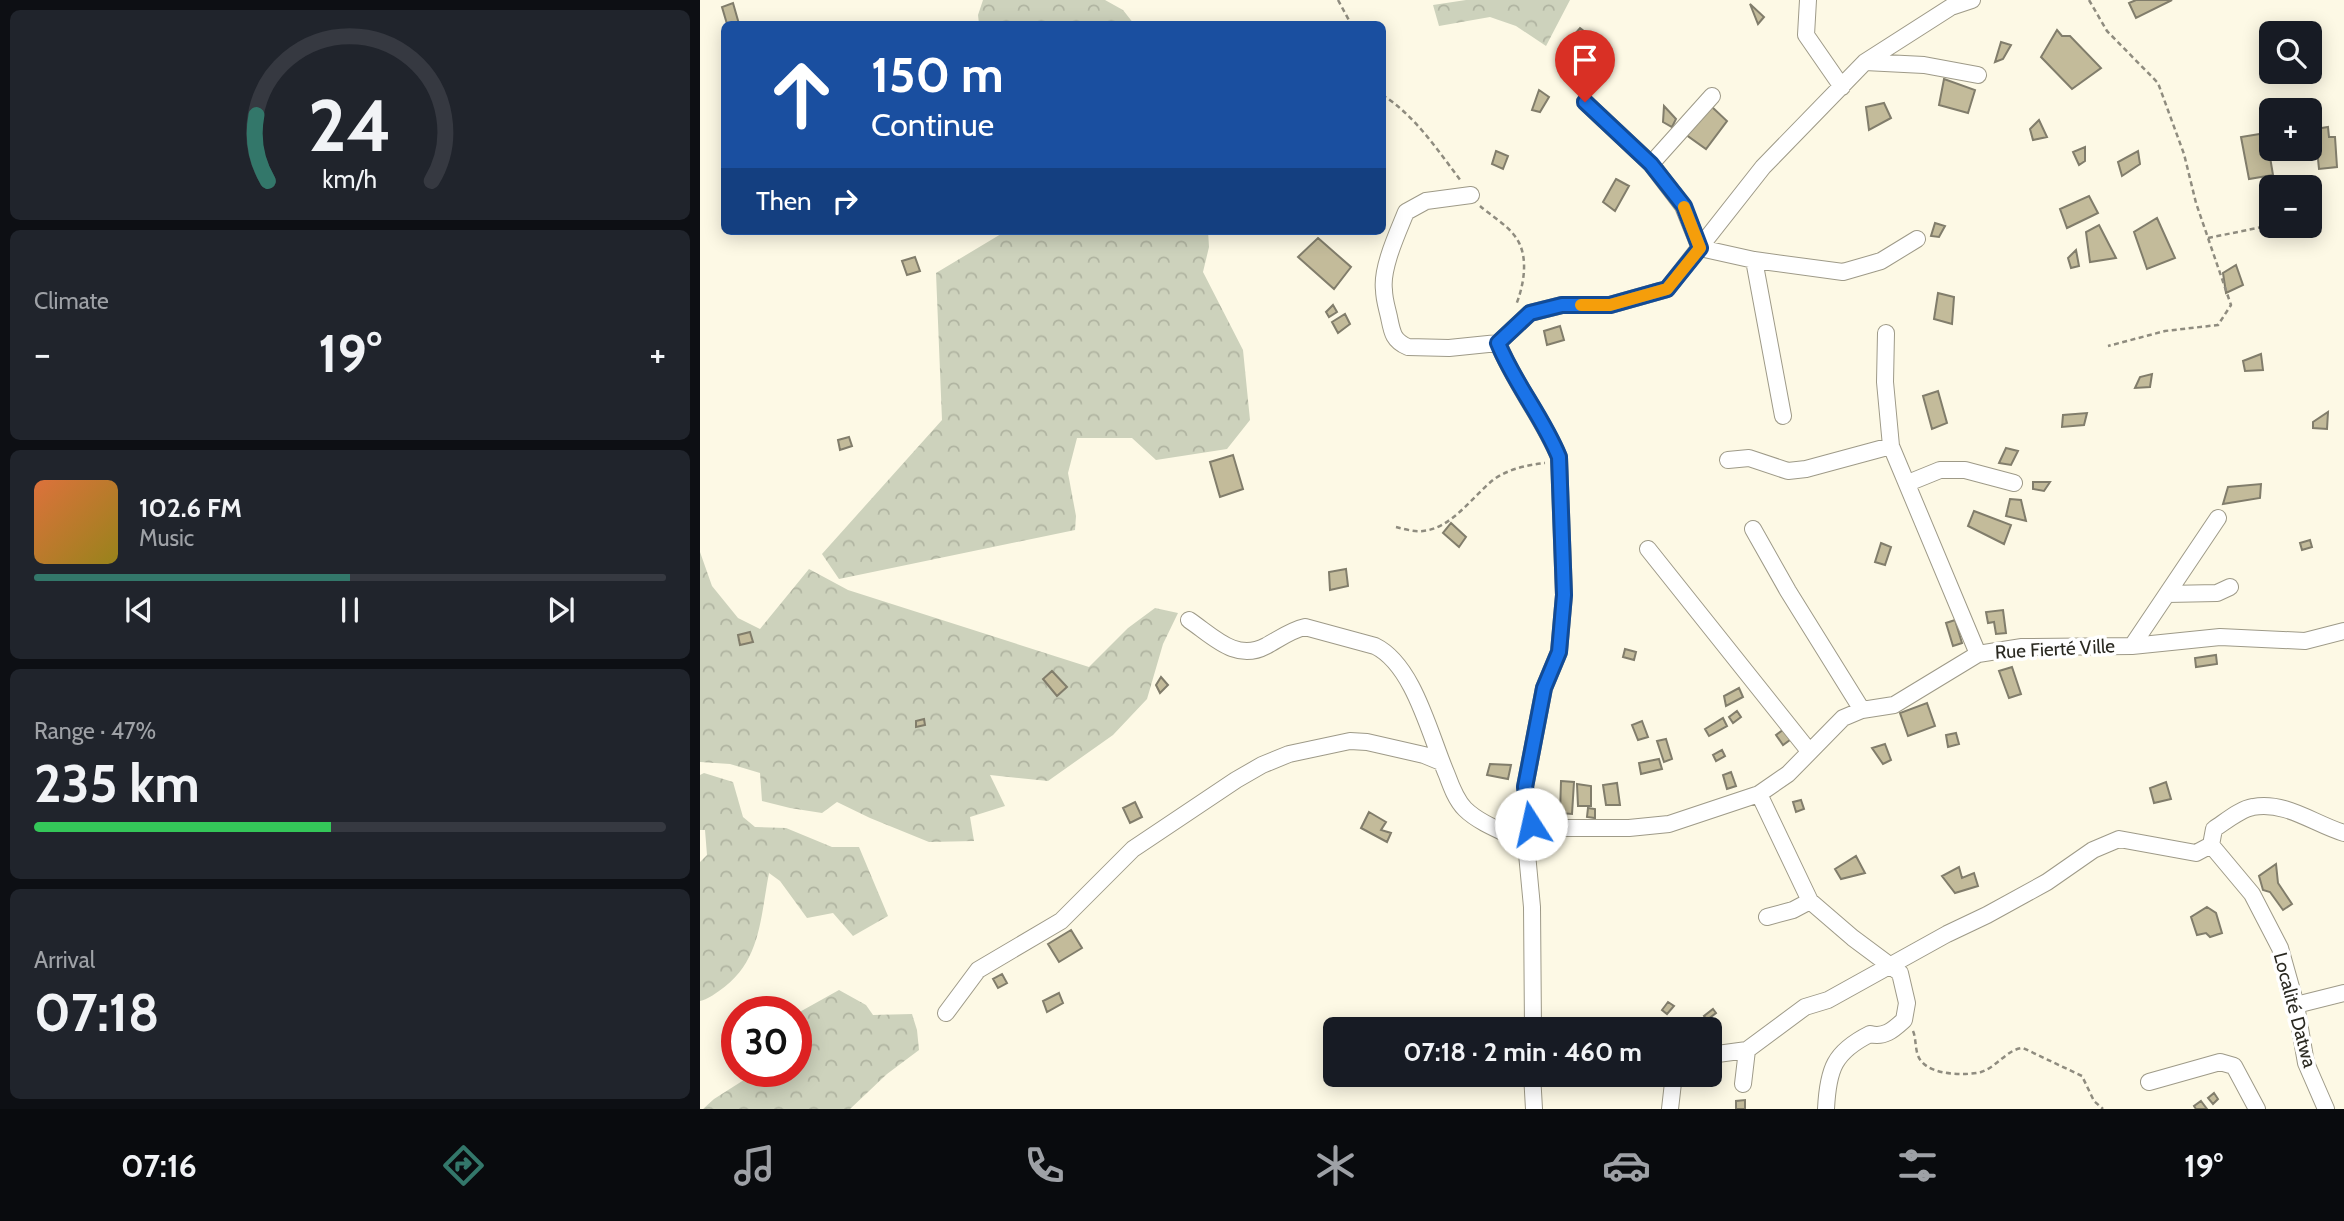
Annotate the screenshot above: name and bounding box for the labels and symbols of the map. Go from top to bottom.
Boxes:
pin [1555,30,1615,102]
street label: Rue Fierté Ville [1994,634,2116,664]
position arrow [1494,787,1568,861]
street label: Localité Datwa [2269,950,2321,1070]
speed limit sign: 30 [721,996,812,1087]

